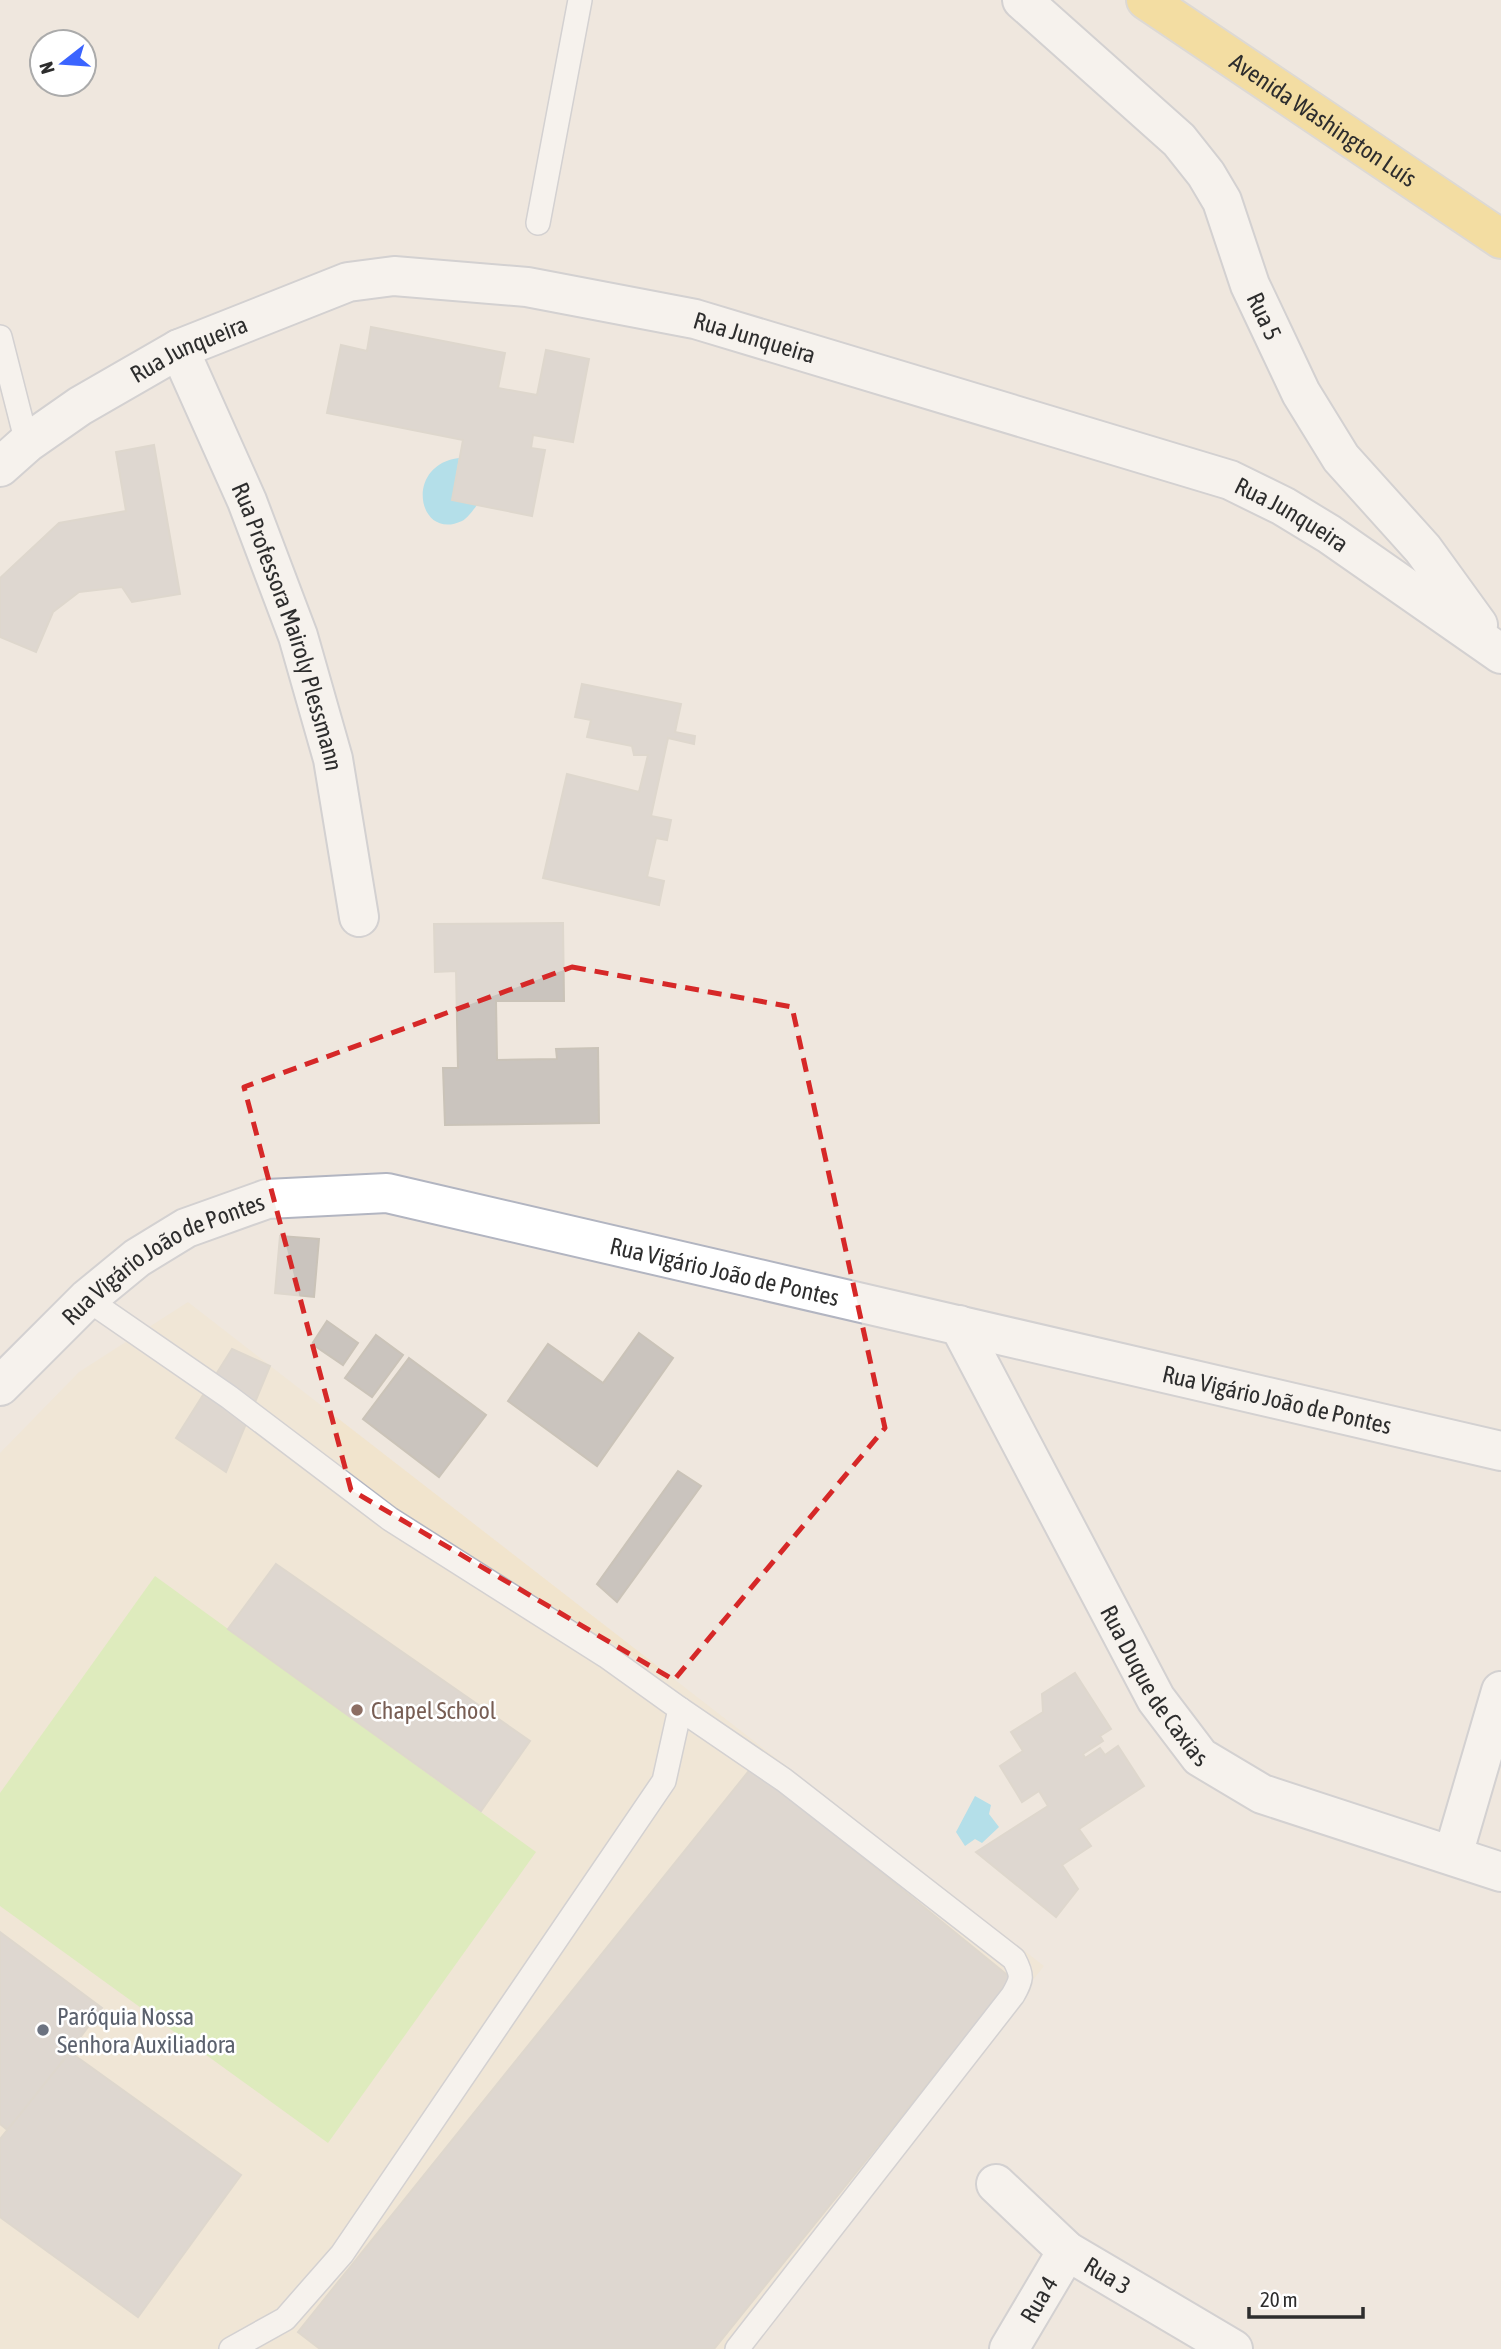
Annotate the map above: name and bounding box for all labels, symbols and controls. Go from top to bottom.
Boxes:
north arrow [28,28,98,98]
street label: Avenida Washington Luís [1225,47,1422,192]
text: N [35,59,59,77]
street label: Rua 5 [1242,288,1287,344]
street label: Rua Junqueira [690,306,819,368]
street label: Rua Junqueira [125,310,251,388]
street label: Rua Junqueira [1231,471,1354,557]
street label: Rua Professora Mairoly Plessmann [227,478,348,773]
street label: Rua Vigário João de Pontes [56,1188,268,1330]
street label: Rua Vigário João de Pontes [607,1232,842,1311]
street label: Rua Vigário João de Pontes [1160,1360,1394,1439]
street label: Rua Duque de Caxias [1096,1601,1212,1772]
place label: Chapel School [371,1697,497,1724]
marker: Chapel School [349,1702,365,1718]
place label: Paróquia Nossa Senhora Auxiliadora [57,2003,236,2058]
marker: Paróquia Nossa Senhora Auxiliadora [35,2022,51,2038]
street label: Rua 3 [1080,2251,1136,2299]
street label: Rua 4 [1014,2271,1063,2327]
scale bar [1249,2276,1363,2320]
text: 20 m [1260,2287,1298,2311]

